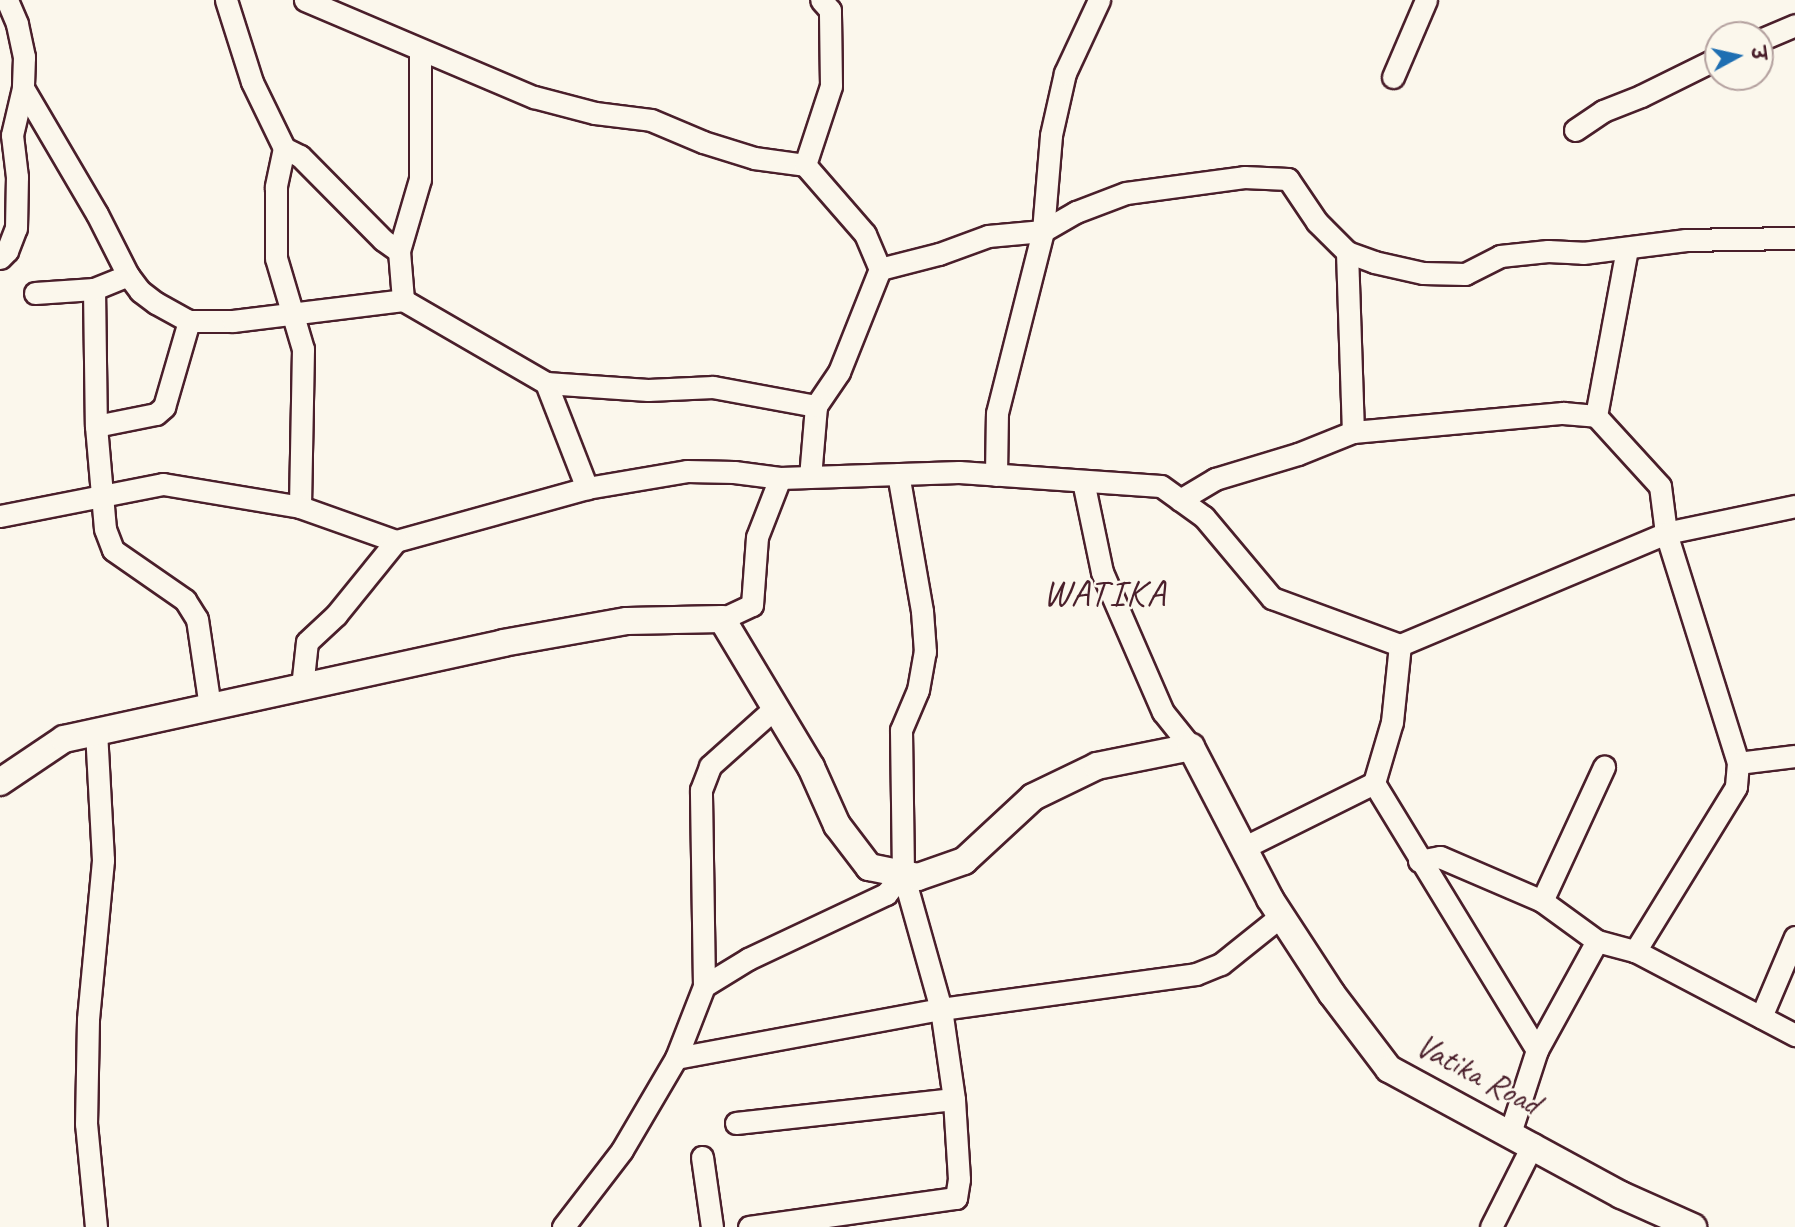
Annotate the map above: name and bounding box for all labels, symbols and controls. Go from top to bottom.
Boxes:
north arrow [1704,21,1774,91]
text: उ [1745,45,1771,61]
district label: WATIKA [1044,571,1166,615]
street label: Vatika Road [1409,1026,1547,1124]

